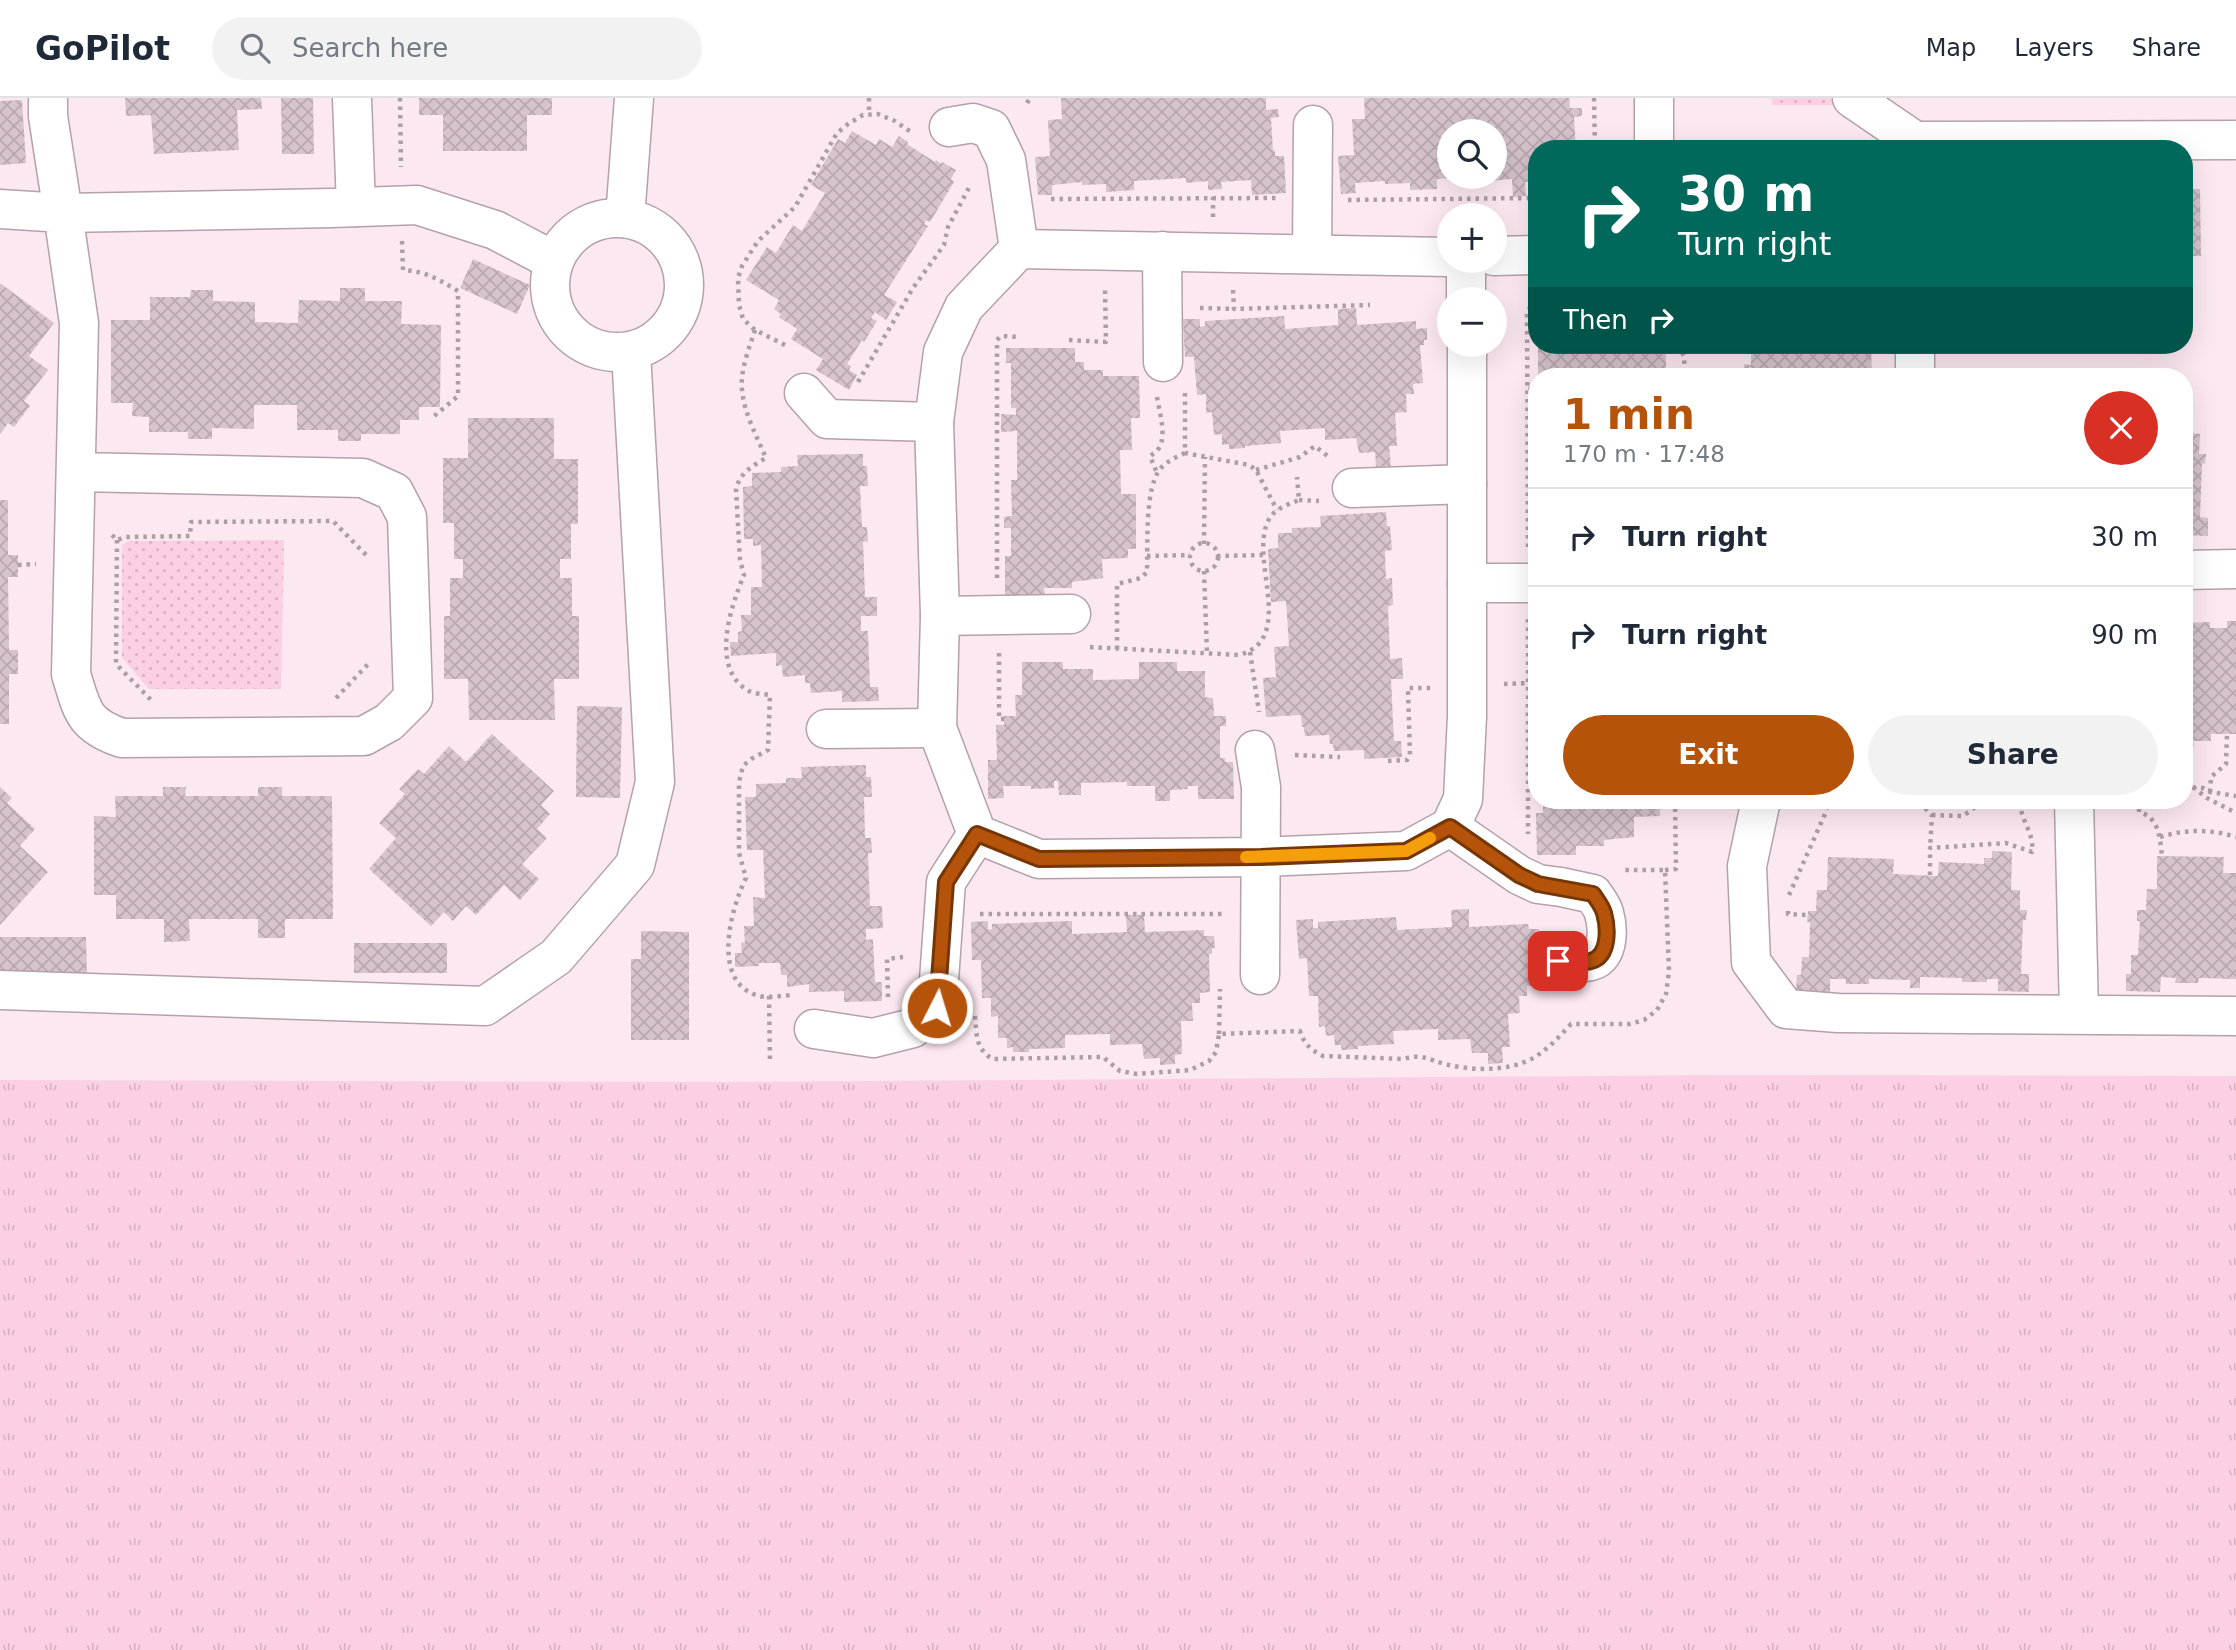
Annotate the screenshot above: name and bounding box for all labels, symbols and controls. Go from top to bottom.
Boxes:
search box [212,17,702,80]
text: GoPilot [35,29,170,68]
icon: search [236,29,274,67]
text: Search here [292,33,448,63]
text: Map [1926,34,1976,62]
text: Layers [2014,34,2094,62]
text: Share [2132,34,2201,62]
map controls [1437,119,1507,357]
button: search [1437,119,1507,189]
text: 30 m [1678,166,1814,223]
icon: right [1563,168,1654,259]
button: + [1437,203,1507,273]
text: Turn right [1678,225,1831,263]
button: − [1437,287,1507,357]
icon: right [1642,301,1680,339]
text: Then [1563,305,1628,335]
text: 1 min [1563,390,1695,439]
button: close [2084,391,2158,465]
text: 170 m · 17:48 [1563,441,1725,467]
icon: right [1563,518,1601,556]
text: Turn right [1622,522,1767,552]
text: 30 m [2091,522,2158,552]
icon: right [1563,616,1601,654]
text: Turn right [1622,620,1767,650]
text: 90 m [2091,620,2158,650]
button: Exit [1563,715,1854,795]
button: Share [1868,715,2158,795]
pin [1528,931,1588,991]
icon: arrive [1539,942,1577,980]
position arrow [900,971,974,1045]

